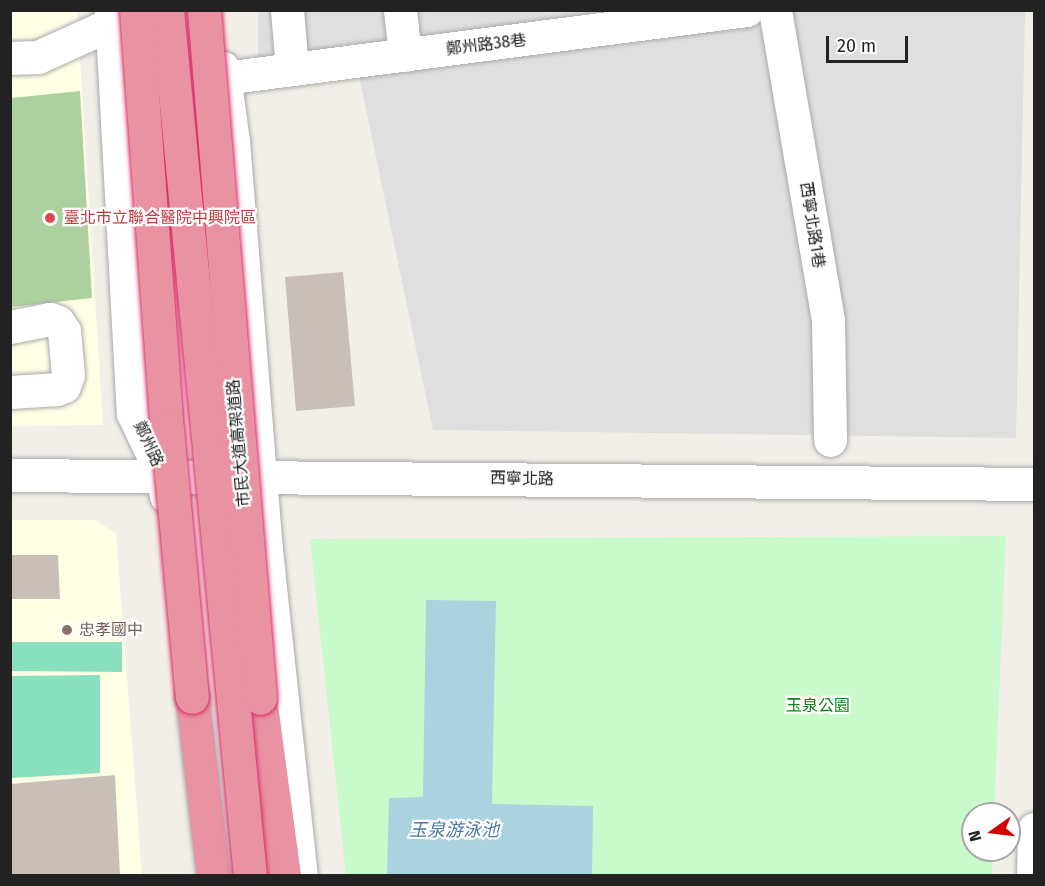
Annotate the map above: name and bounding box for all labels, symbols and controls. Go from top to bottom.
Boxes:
scale bar [829,24,912,62]
street label: 鄭州路38巷 [445,31,527,59]
text: 20 m [837,35,876,57]
street label: 西寧北路1巷 [796,181,828,269]
place label: 臺北市立聯合醫院中興院區 [64,208,256,228]
marker: 臺北市立聯合醫院中興院區 [41,209,59,227]
street label: 市民大道高架道路 [224,378,254,508]
street label: 鄭州路 [129,418,167,470]
street label: 西寧北路 [490,469,554,489]
place label: 忠孝國中 [79,620,143,640]
marker: 忠孝國中 [60,623,74,637]
park label: 玉泉公園 [786,696,850,716]
north arrow [961,802,1021,862]
water label: 玉泉游泳池 [409,819,499,841]
text: N [964,829,985,843]

